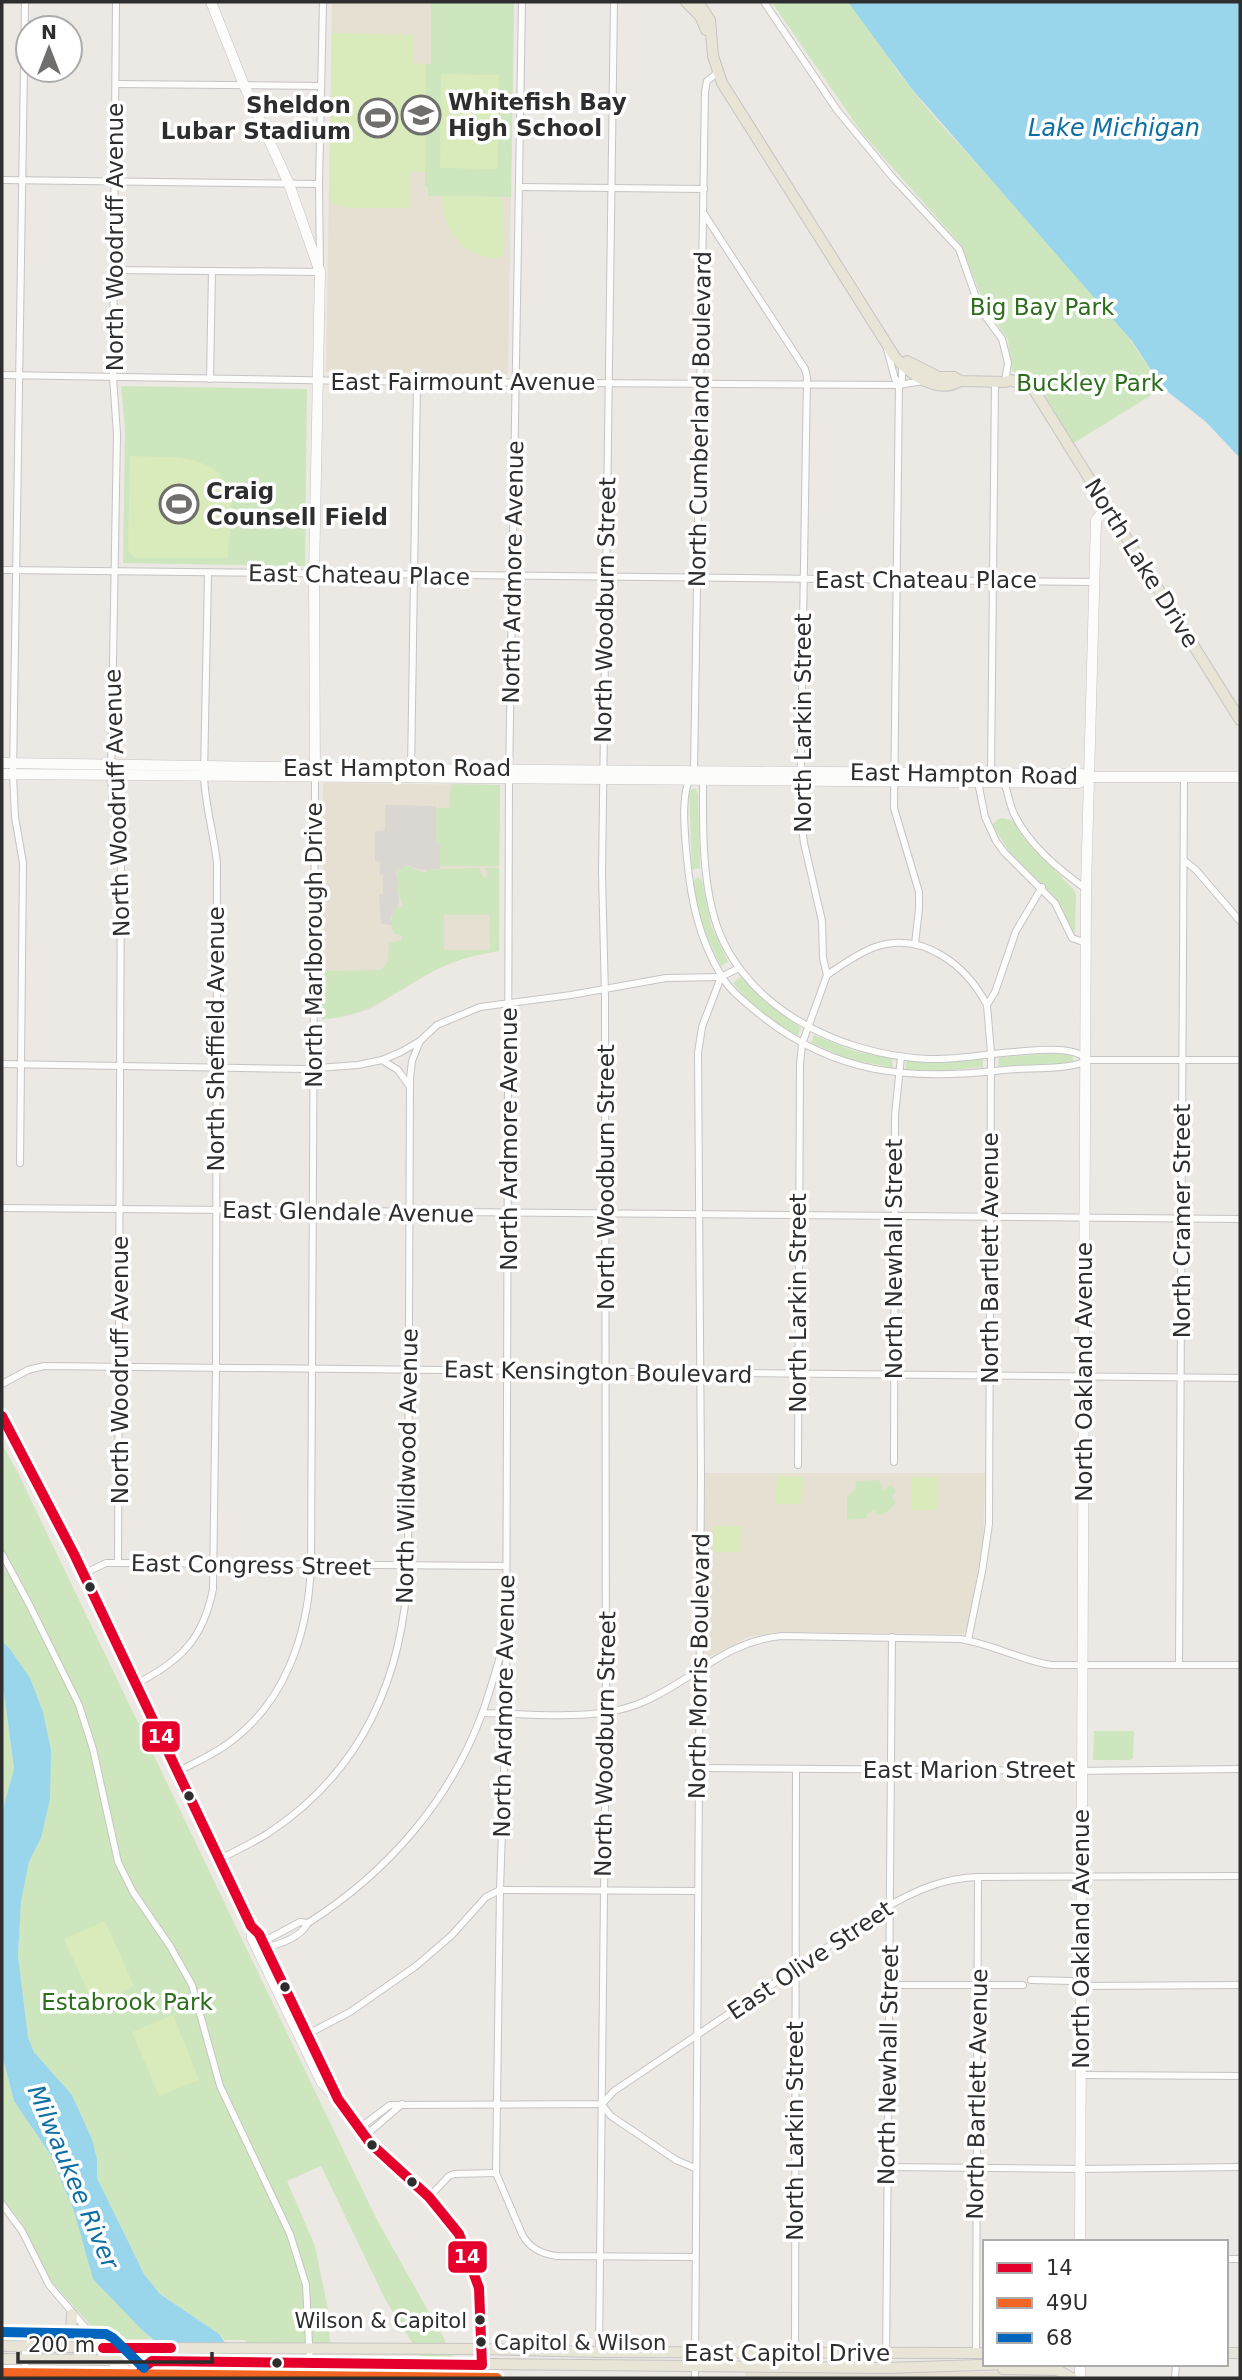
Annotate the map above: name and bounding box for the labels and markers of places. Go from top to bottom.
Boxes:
place label: Whitefish Bay High School [448,89,627,141]
place label: Sheldon Lubar Stadium [161,92,351,144]
school or university icon: Whitefish Bay High School [400,94,442,136]
sports icon: Sheldon Lubar Stadium [357,97,399,139]
place label: Craig Counsell Field [206,478,388,530]
sports icon: Craig Counsell Field [158,483,200,525]
unlabelled marker [83,1580,97,1594]
unlabelled marker [182,1789,196,1803]
unlabelled marker [278,1980,292,1994]
unlabelled marker [365,2138,379,2152]
unlabelled marker [405,2175,419,2189]
place label: Wilson & Capitol [295,2309,467,2333]
marker: Wilson & Capitol [473,2313,487,2327]
place label: Capitol & Wilson [494,2331,666,2355]
marker: Capitol & Wilson [474,2335,488,2349]
unlabelled marker [270,2356,284,2370]

